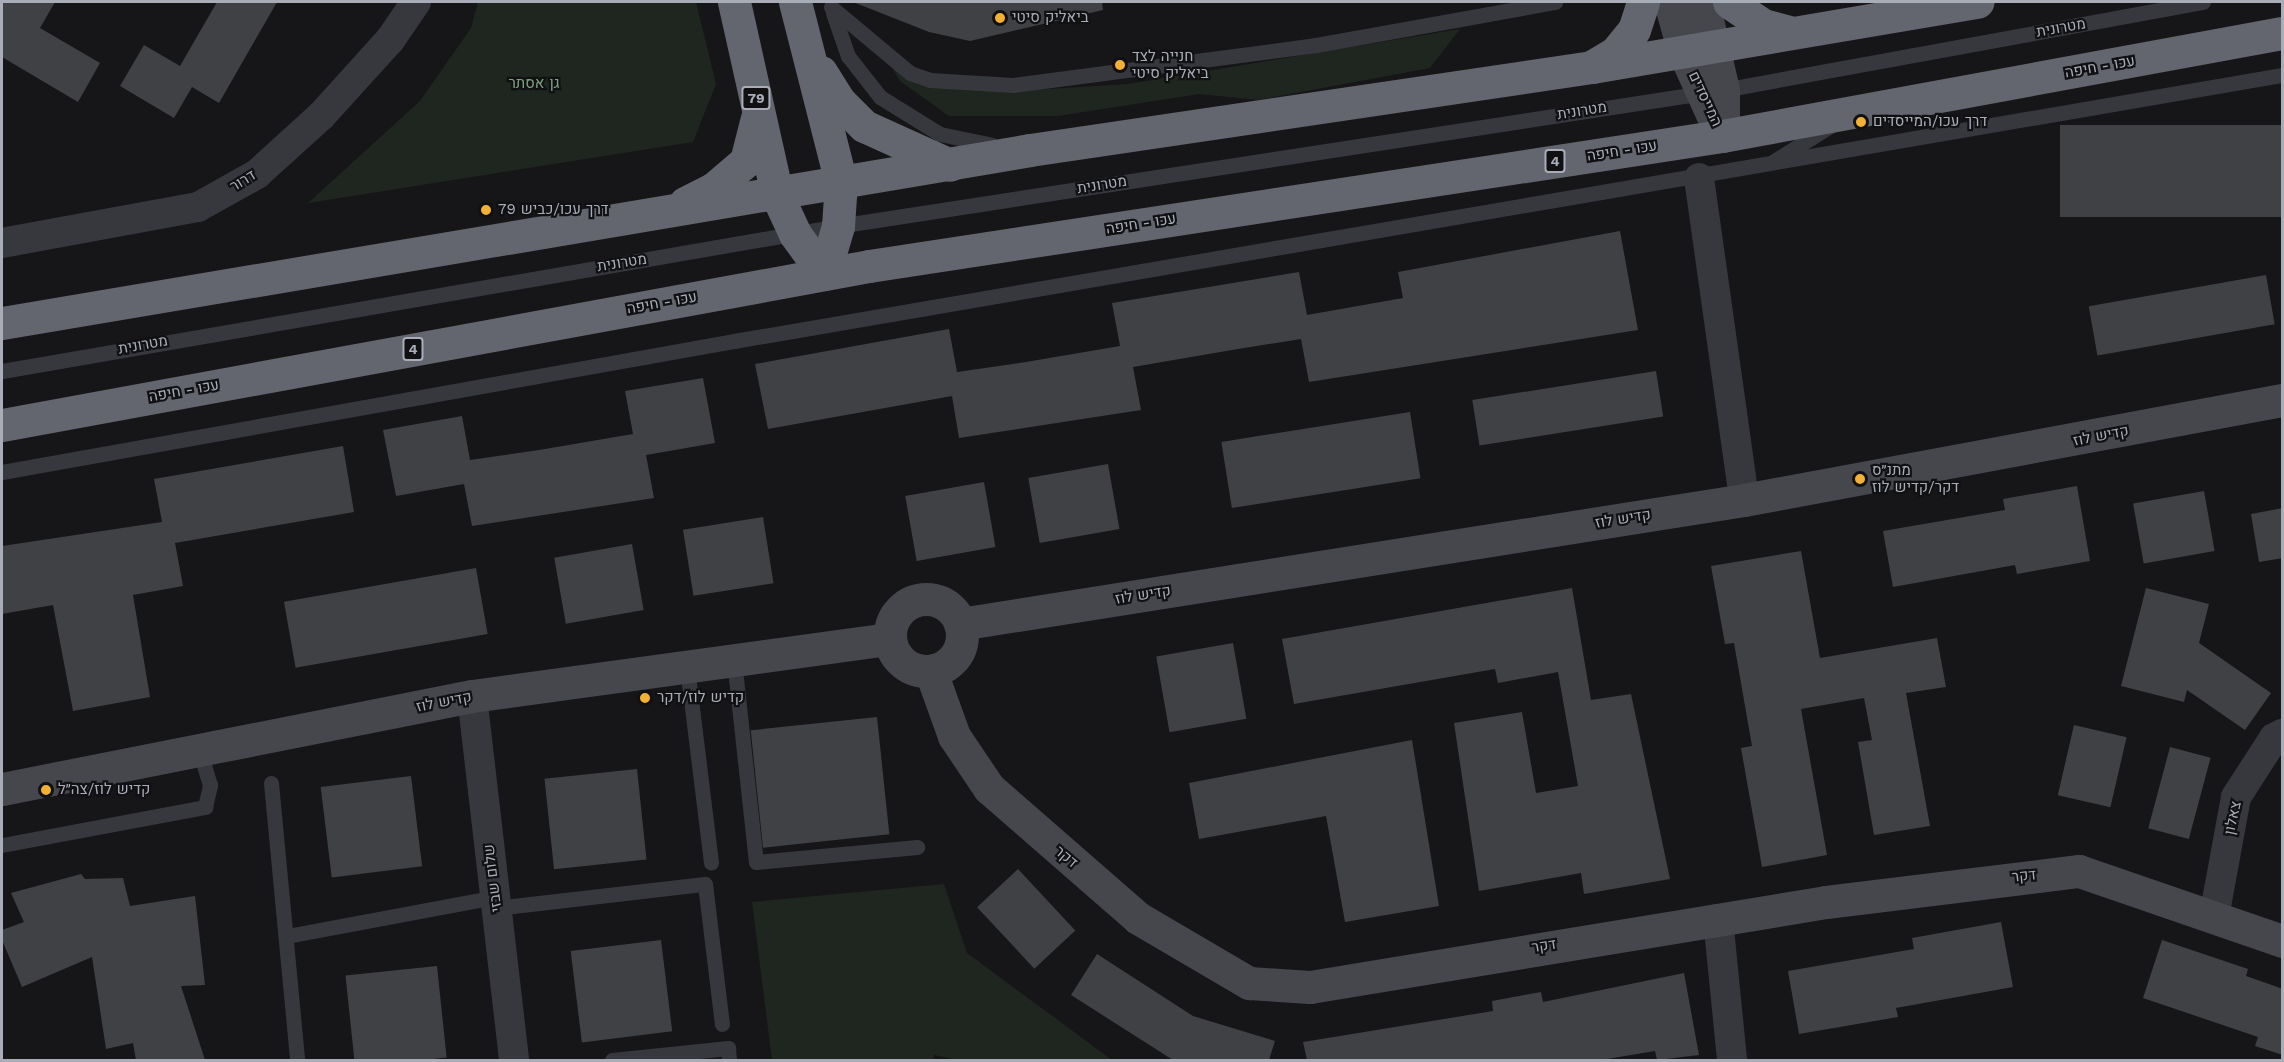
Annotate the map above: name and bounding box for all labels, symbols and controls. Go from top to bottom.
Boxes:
place label: ביאליק סיטי [1012,9,1089,27]
marker: ביאליק סיטי [993,11,1007,25]
street label: מטרונית [2035,15,2087,41]
place label: חנייה לצד ביאליק סיטי [1132,47,1209,82]
street label: עכו - חיפה [2064,52,2136,82]
marker: חנייה לצד ביאליק סיטי [1113,58,1127,72]
street label: המייסדים [1684,69,1726,129]
park label: גן אסתר [508,75,560,93]
road number: 79 [741,87,771,109]
street label: מטרונית [1556,98,1608,124]
place label: דרך עכו/המייסדים [1873,113,1987,131]
marker: דרך עכו/המייסדים [1854,115,1868,129]
street label: עכו - חיפה [1586,137,1658,165]
road number: 4 [1543,150,1567,172]
street label: דרור [227,166,259,196]
street label: מטרונית [1076,172,1128,198]
place label: דרך עכו/כביש 79 [498,201,609,219]
marker: דרך עכו/כביש 79 [479,203,493,217]
street label: עכו - חיפה [1105,210,1177,238]
street label: מטרונית [596,250,648,276]
street label: עכו - חיפה [626,288,698,318]
street label: מטרונית [117,332,169,358]
road number: 4 [401,338,425,360]
street label: עכו - חיפה [148,376,220,406]
street label: קדיש לוז [2072,422,2130,450]
place label: מתנ״ס דקר/קדיש לוז [1872,461,1959,496]
marker: מתנ״ס דקר/קדיש לוז [1853,472,1867,486]
street label: קדיש לוז [1594,506,1652,532]
street label: קדיש לוז [1114,582,1172,608]
street label: קדיש לוז [415,688,473,716]
place label: קדיש לוז/דקר [657,689,744,707]
marker: קדיש לוז/דקר [638,691,652,705]
place label: קדיש לוז/צה״ל [58,781,150,799]
marker: קדיש לוז/צה״ל [39,783,53,797]
street label: צאלון [2221,799,2245,837]
street label: דקר [1051,842,1081,872]
street label: שלום שבזי [480,843,506,913]
street label: דקר [2011,866,2037,886]
street label: דקר [1530,935,1558,957]

